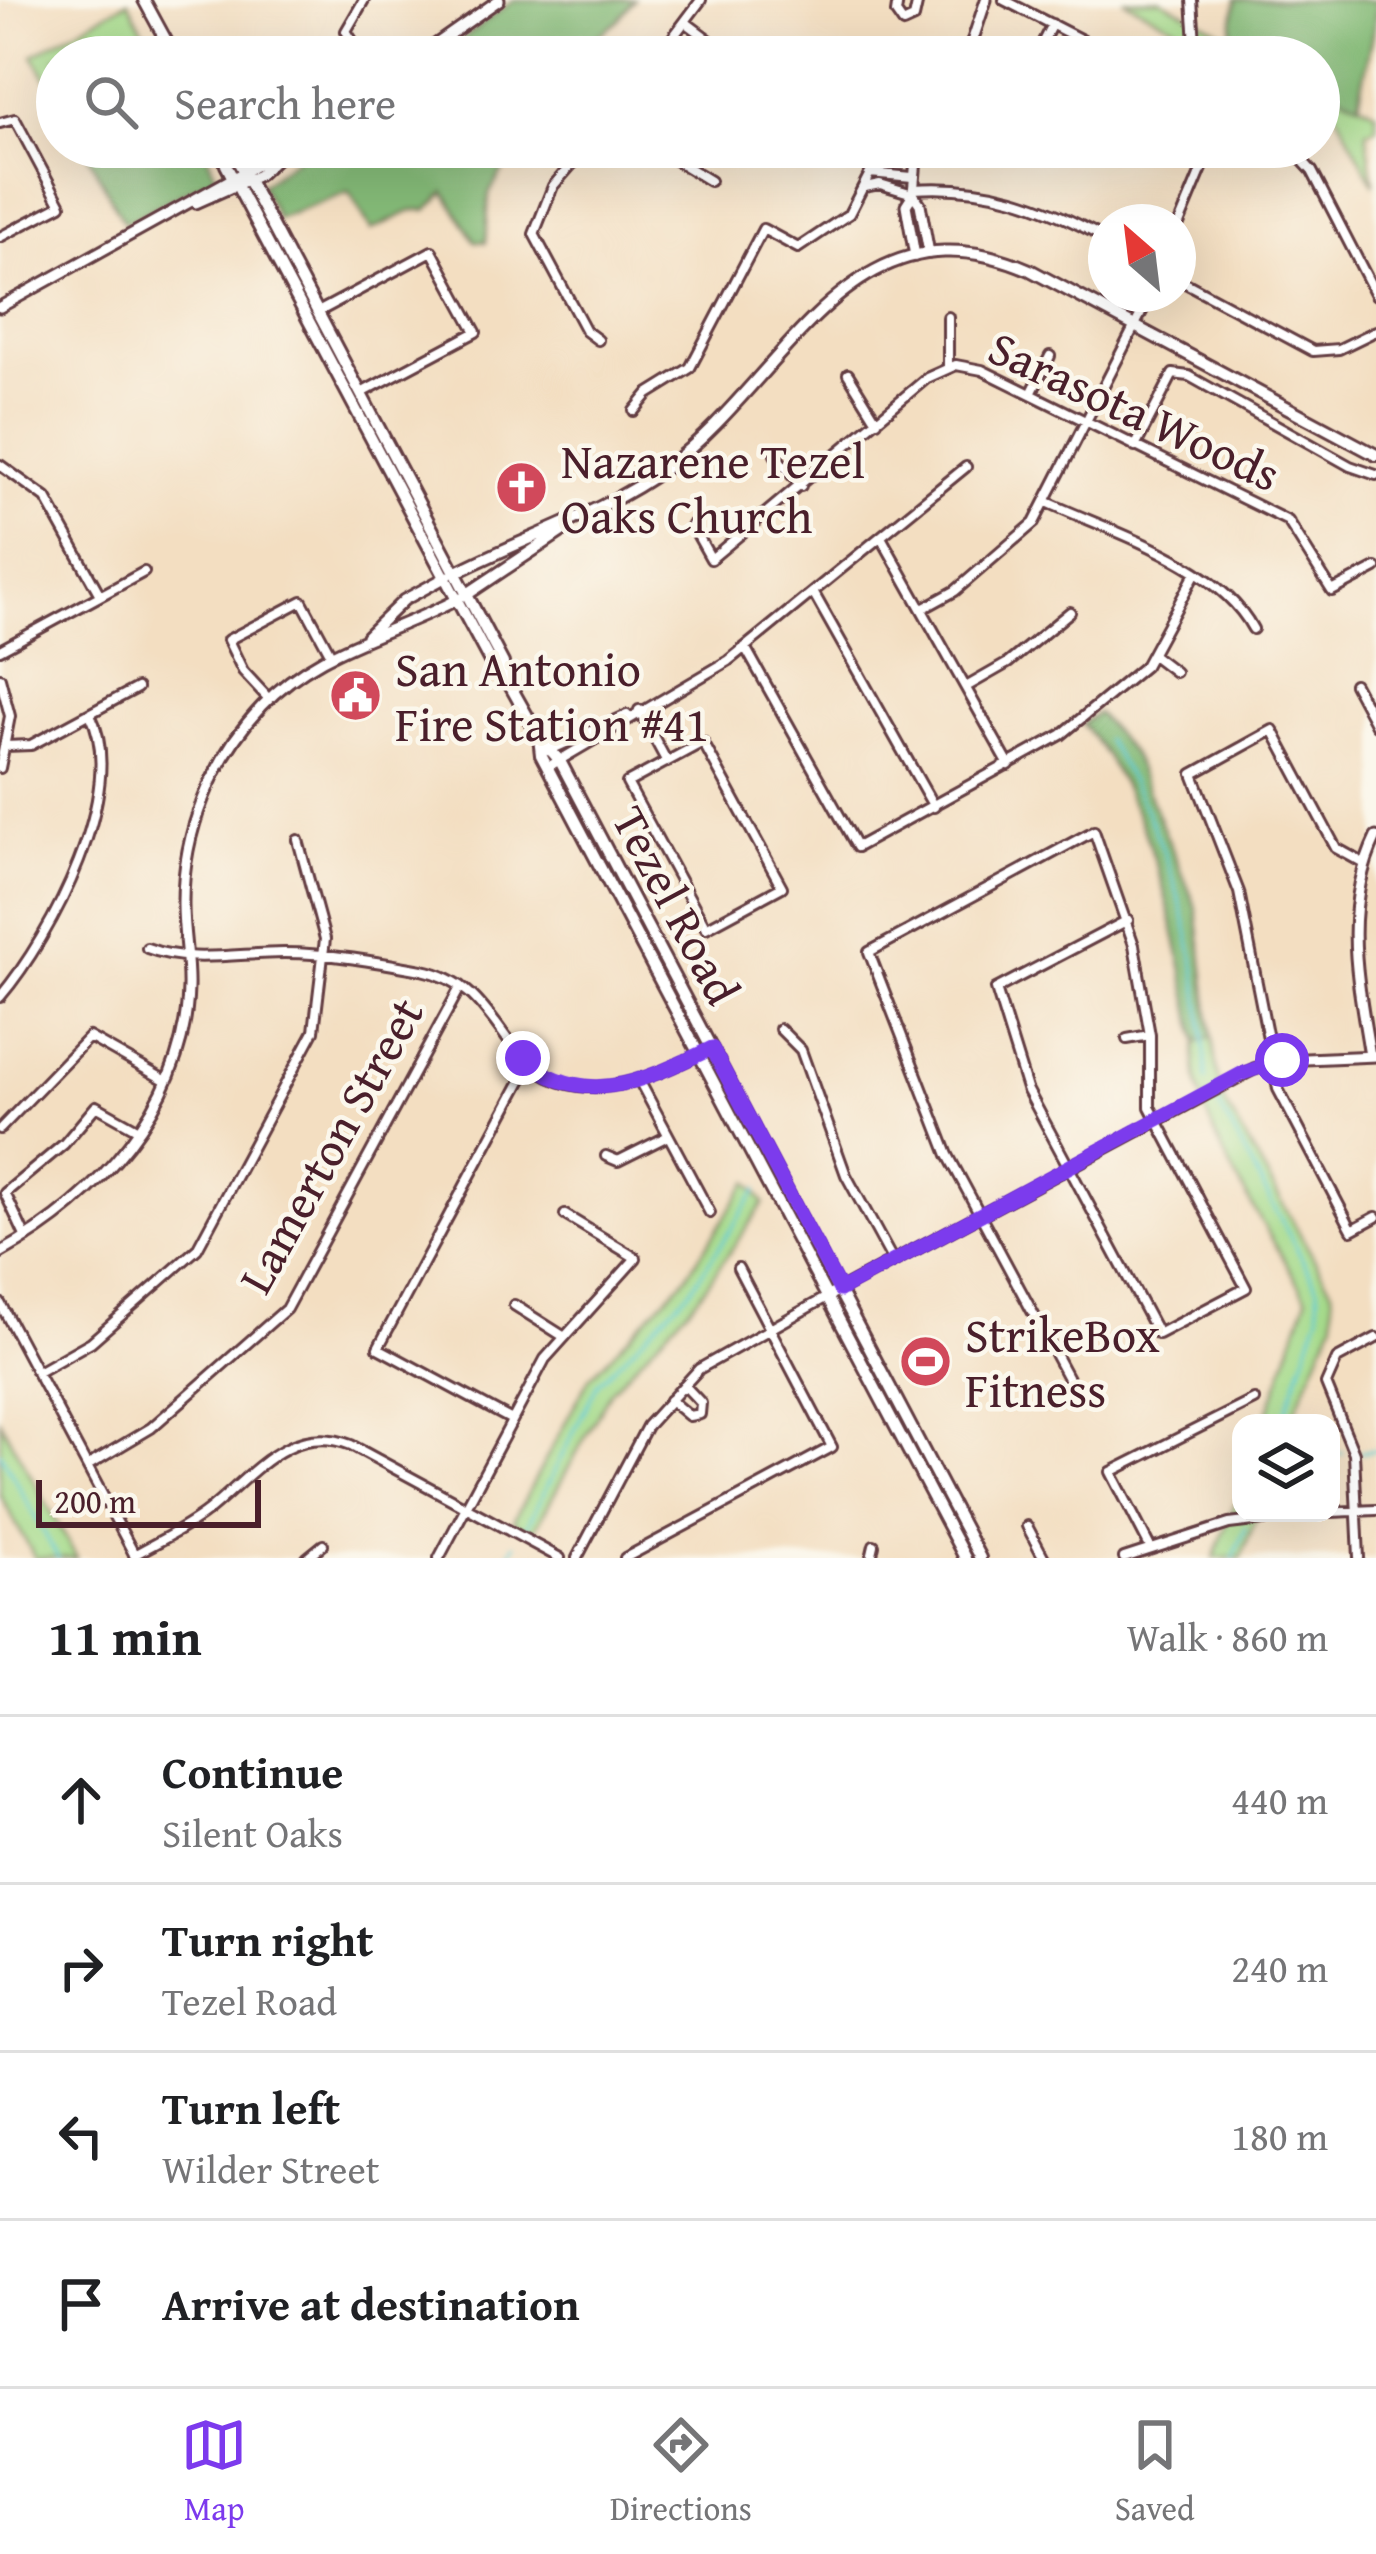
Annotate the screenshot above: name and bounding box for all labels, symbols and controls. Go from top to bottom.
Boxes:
search box [36,36,1340,168]
icon: search [78,69,144,135]
text: Search here [174,70,396,135]
north arrow [1088,204,1196,312]
street label: Sarasota Woods [977,311,1293,509]
place label: Nazarene Tezel Oaks Church [561,425,865,551]
church icon: Nazarene Tezel Oaks Church [494,460,550,516]
place label: San Antonio Fire Station #41 [395,633,709,759]
public building icon: San Antonio Fire Station #41 [328,668,384,724]
street label: Tezel Road [595,793,759,1017]
street label: Lamerton Street [219,984,441,1306]
route end [496,1031,550,1085]
route start [1255,1033,1309,1087]
place label: StrikeBox Fitness [965,1299,1160,1425]
sports icon: StrikeBox Fitness [898,1334,954,1390]
map controls [1232,1414,1340,1522]
button: layers [1232,1414,1340,1522]
scale bar [36,1474,261,1527]
text: 200 m [54,1477,136,1525]
text: 11 min [48,1599,202,1674]
text: Walk · 860 m [1127,1608,1328,1665]
text: Continue [162,1739,343,1804]
icon: ahead [48,1767,114,1833]
text: 440 m [1231,1771,1328,1828]
text: Silent Oaks [162,1804,343,1861]
text: Turn right [162,1907,374,1972]
icon: right [48,1935,114,2001]
text: 240 m [1231,1939,1328,1996]
text: Tezel Road [162,1972,337,2029]
text: Turn left [162,2075,340,2140]
icon: left [48,2103,114,2169]
text: 180 m [1231,2107,1328,2164]
text: Wilder Street [162,2140,380,2197]
icon: arrive [48,2271,114,2337]
text: Arrive at destination [162,2271,580,2336]
tab: Map [181,2412,247,2532]
tab: Directions [610,2412,752,2532]
tab: Saved [1115,2412,1195,2532]

